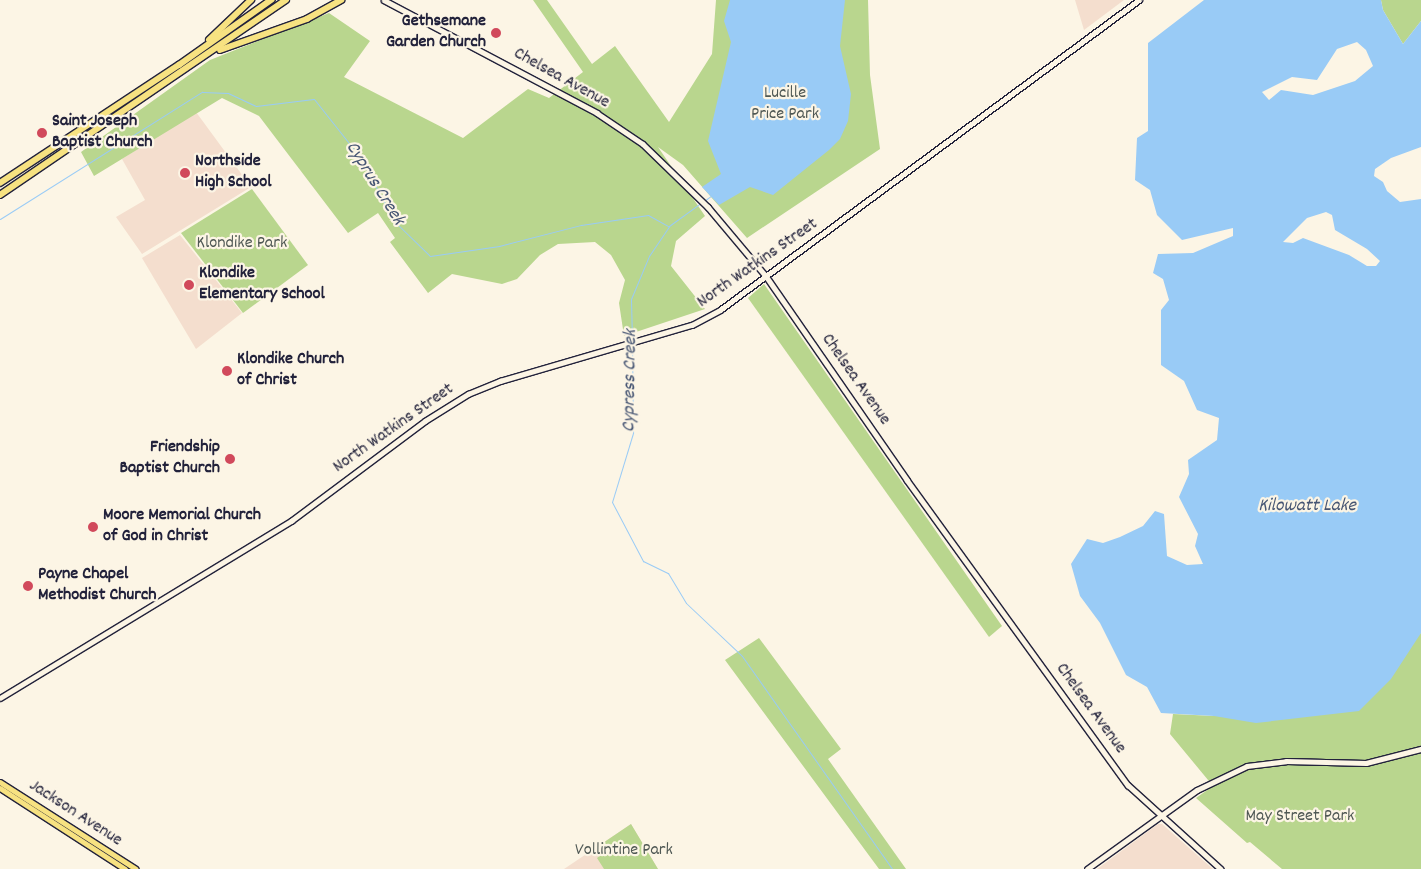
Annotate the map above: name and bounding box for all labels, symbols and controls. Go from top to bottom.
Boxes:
place label: Gethsemane Garden Church [386,12,486,54]
marker: Gethsemane Garden Church [490,27,502,39]
street label: Chelsea Avenue [509,44,613,114]
park label: Lucille Price Park [751,84,819,126]
place label: Saint Joseph Baptist Church [52,112,153,154]
marker: Saint Joseph Baptist Church [36,127,48,139]
water label: Cyprus Creek [339,138,409,230]
place label: Northside High School [195,152,271,194]
marker: Northside High School [179,167,191,179]
street label: North Watkins Street [693,214,823,314]
park label: Klondike Park [197,233,287,255]
place label: Klondike Elementary School [199,264,325,306]
marker: Klondike Elementary School [183,279,195,291]
water label: Cypress Creek [619,330,643,432]
street label: Chelsea Avenue [816,330,894,430]
place label: Klondike Church of Christ [237,350,344,392]
marker: Klondike Church of Christ [221,365,233,377]
street label: North Watkins Street [329,379,459,479]
place label: Friendship Baptist Church [119,438,220,480]
marker: Friendship Baptist Church [224,453,236,465]
water label: Kilowatt Lake [1258,496,1356,518]
place label: Moore Memorial Church of God in Christ [103,506,261,548]
marker: Moore Memorial Church of God in Christ [87,521,99,533]
place label: Payne Chapel Methodist Church [38,565,156,608]
marker: Payne Chapel Methodist Church [22,580,34,592]
street label: Chelsea Avenue [1050,660,1130,758]
street label: Jackson Avenue [24,776,126,852]
park label: May Street Park [1246,806,1354,828]
park label: Vollintine Park [575,840,673,862]

